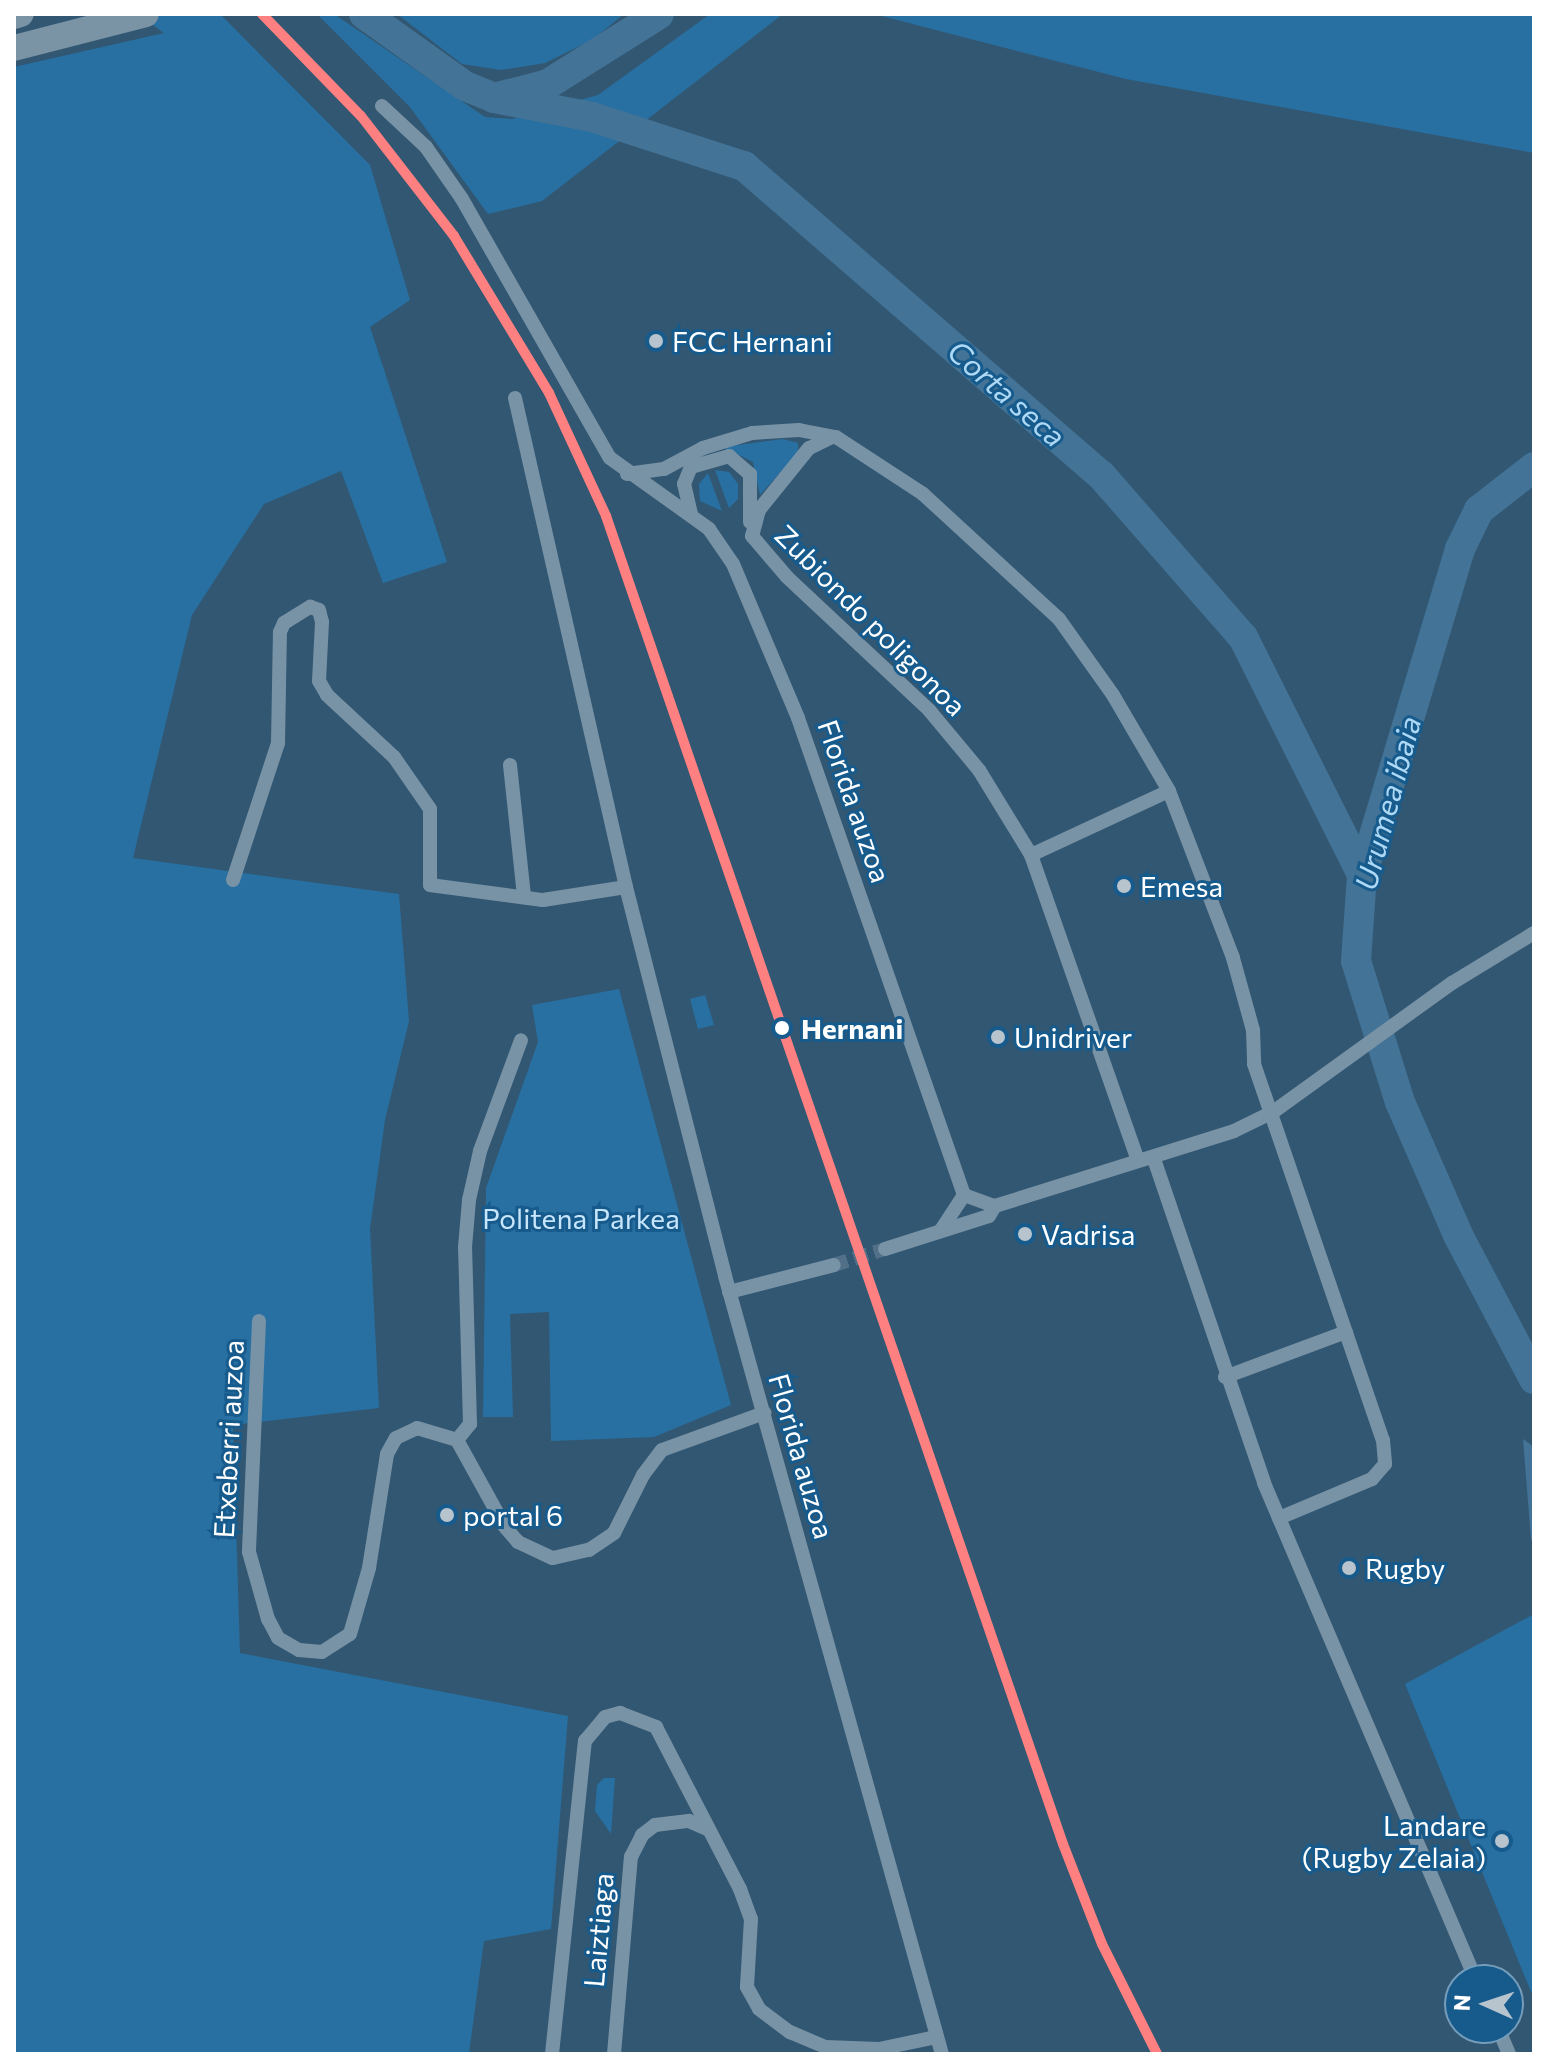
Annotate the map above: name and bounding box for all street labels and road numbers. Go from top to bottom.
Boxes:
street label: Zubiondo poligonoa [769,518,973,722]
street label: Florida auzoa [811,715,899,887]
street label: Etxeberri auzoa [206,1339,250,1539]
street label: Florida auzoa [762,1370,842,1542]
street label: Laiztiaga [576,1871,620,1989]

